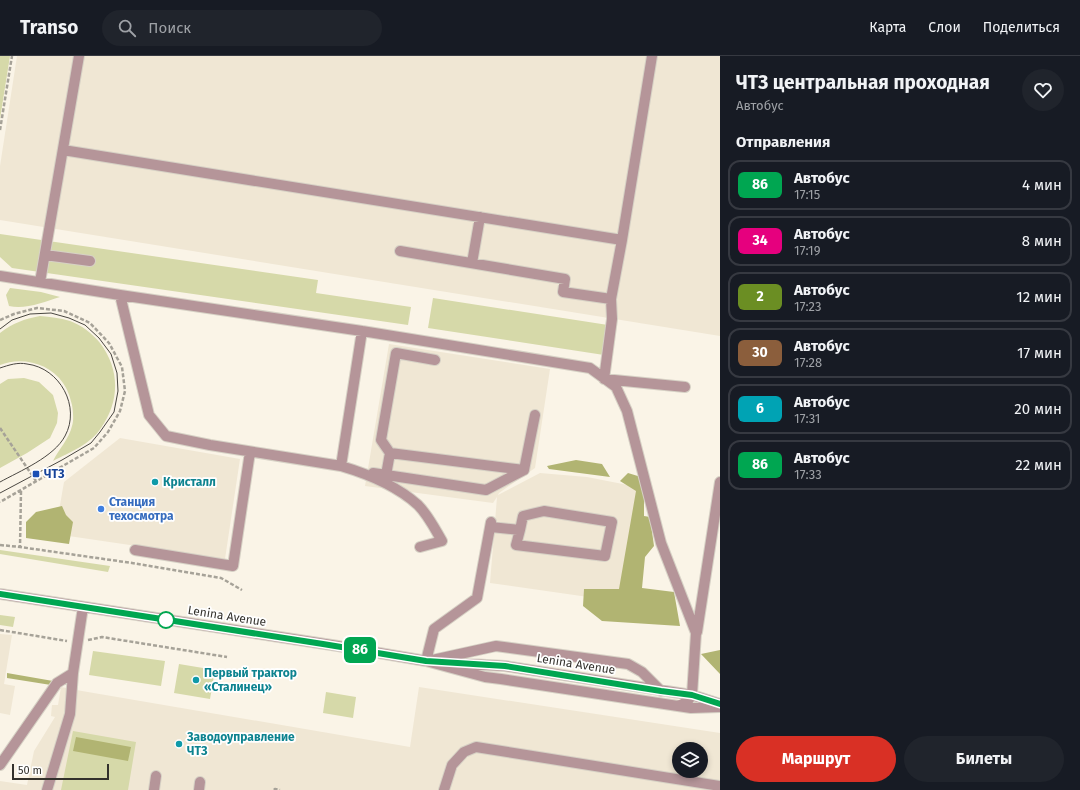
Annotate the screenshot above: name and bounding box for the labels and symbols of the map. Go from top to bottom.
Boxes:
place label: ЧТЗ [44,467,65,481]
marker: ЧТЗ [31,469,41,479]
place label: Кристалл [163,475,216,489]
marker: Кристалл [150,477,160,487]
place label: Станция техосмотра [109,495,174,523]
marker: Станция техосмотра [96,504,106,514]
street label: Lenina Avenue [187,603,267,629]
unlabelled marker [157,611,175,629]
line badge: 86 [342,637,378,663]
street label: Lenina Avenue [536,651,616,677]
place label: Первый трактор «Сталинец» [204,666,297,694]
marker: Первый трактор «Сталинец» [191,675,201,685]
place label: Заводоуправление ЧТЗ [186,730,295,758]
marker: Заводоуправление ЧТЗ [174,739,184,749]
scale bar [12,762,109,781]

